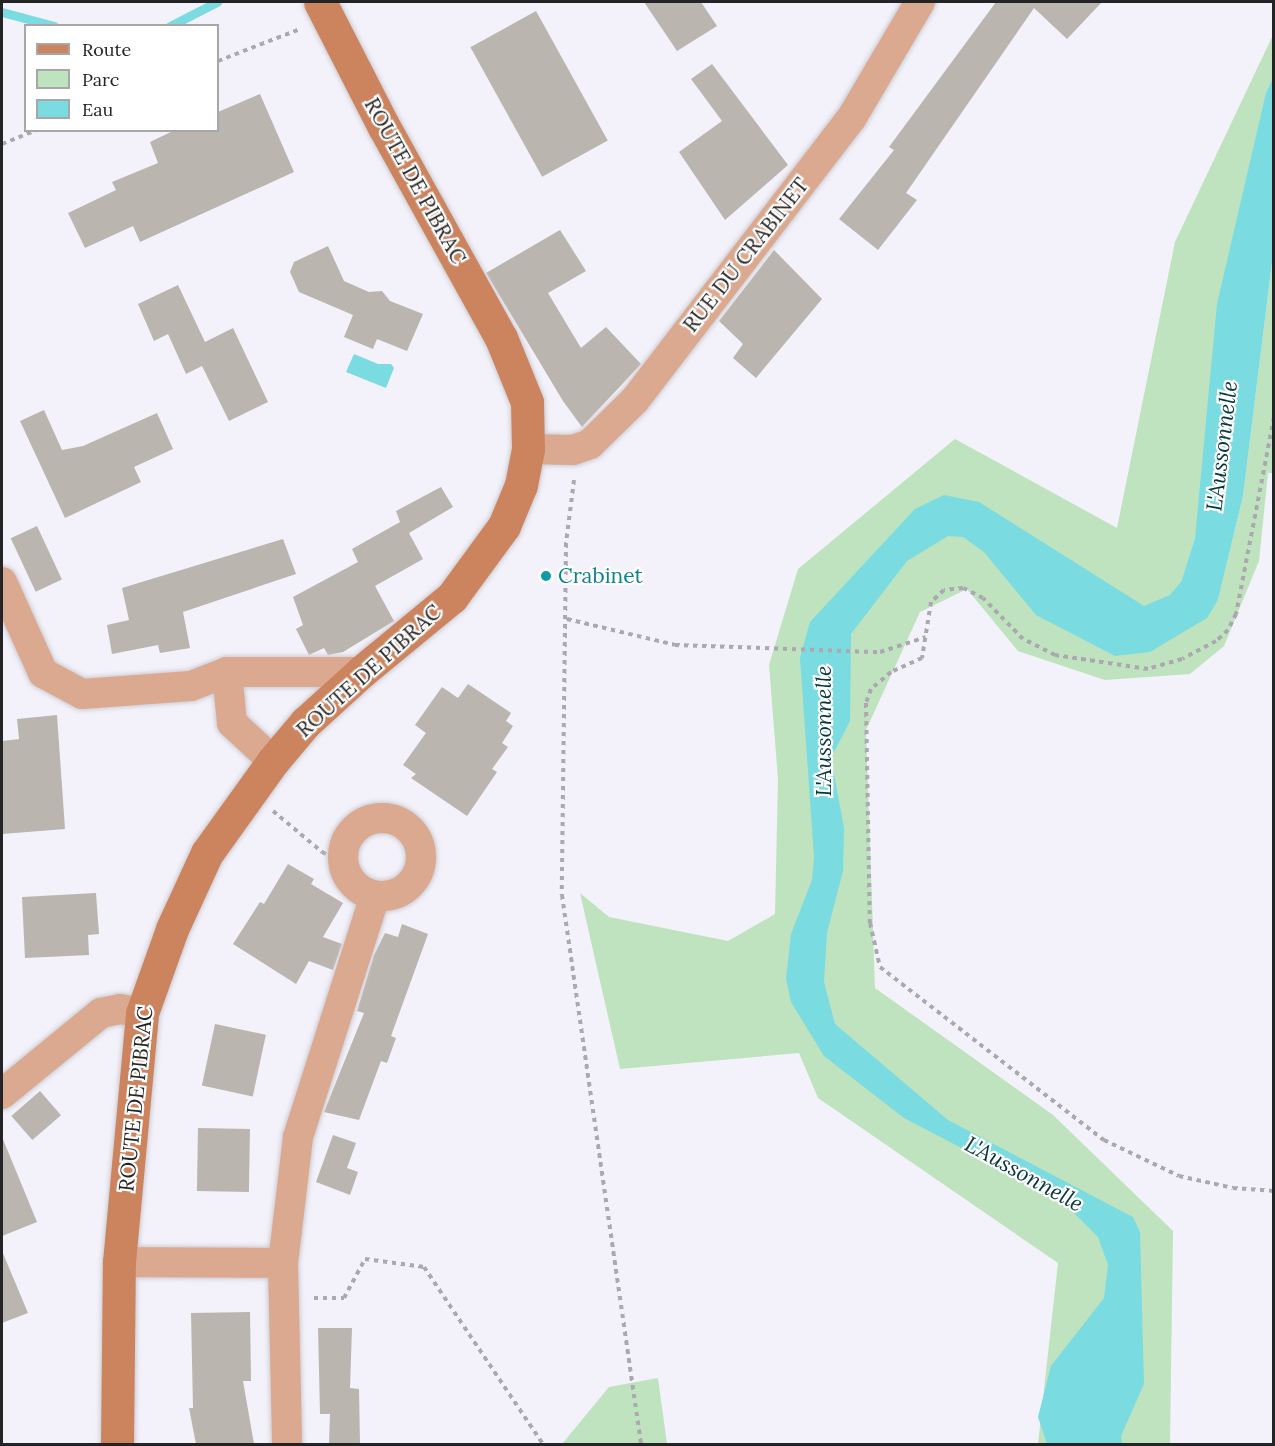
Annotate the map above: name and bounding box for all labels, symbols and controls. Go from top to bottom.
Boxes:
legend [24,24,219,132]
text: Route [82,38,131,61]
text: Parc [82,68,119,91]
street label: ROUTE DE PIBRAC [359,94,471,268]
text: Eau [82,98,113,121]
street label: RUE DU CRABINET [678,173,814,337]
water label: L'Aussonnelle [1201,379,1243,513]
place label: Crabinet [558,563,643,589]
marker: Crabinet [539,569,553,583]
street label: ROUTE DE PIBRAC [291,599,447,743]
water label: L'Aussonnelle [811,665,837,797]
street label: ROUTE DE PIBRAC [114,1005,158,1193]
water label: L'Aussonnelle [960,1131,1088,1217]

